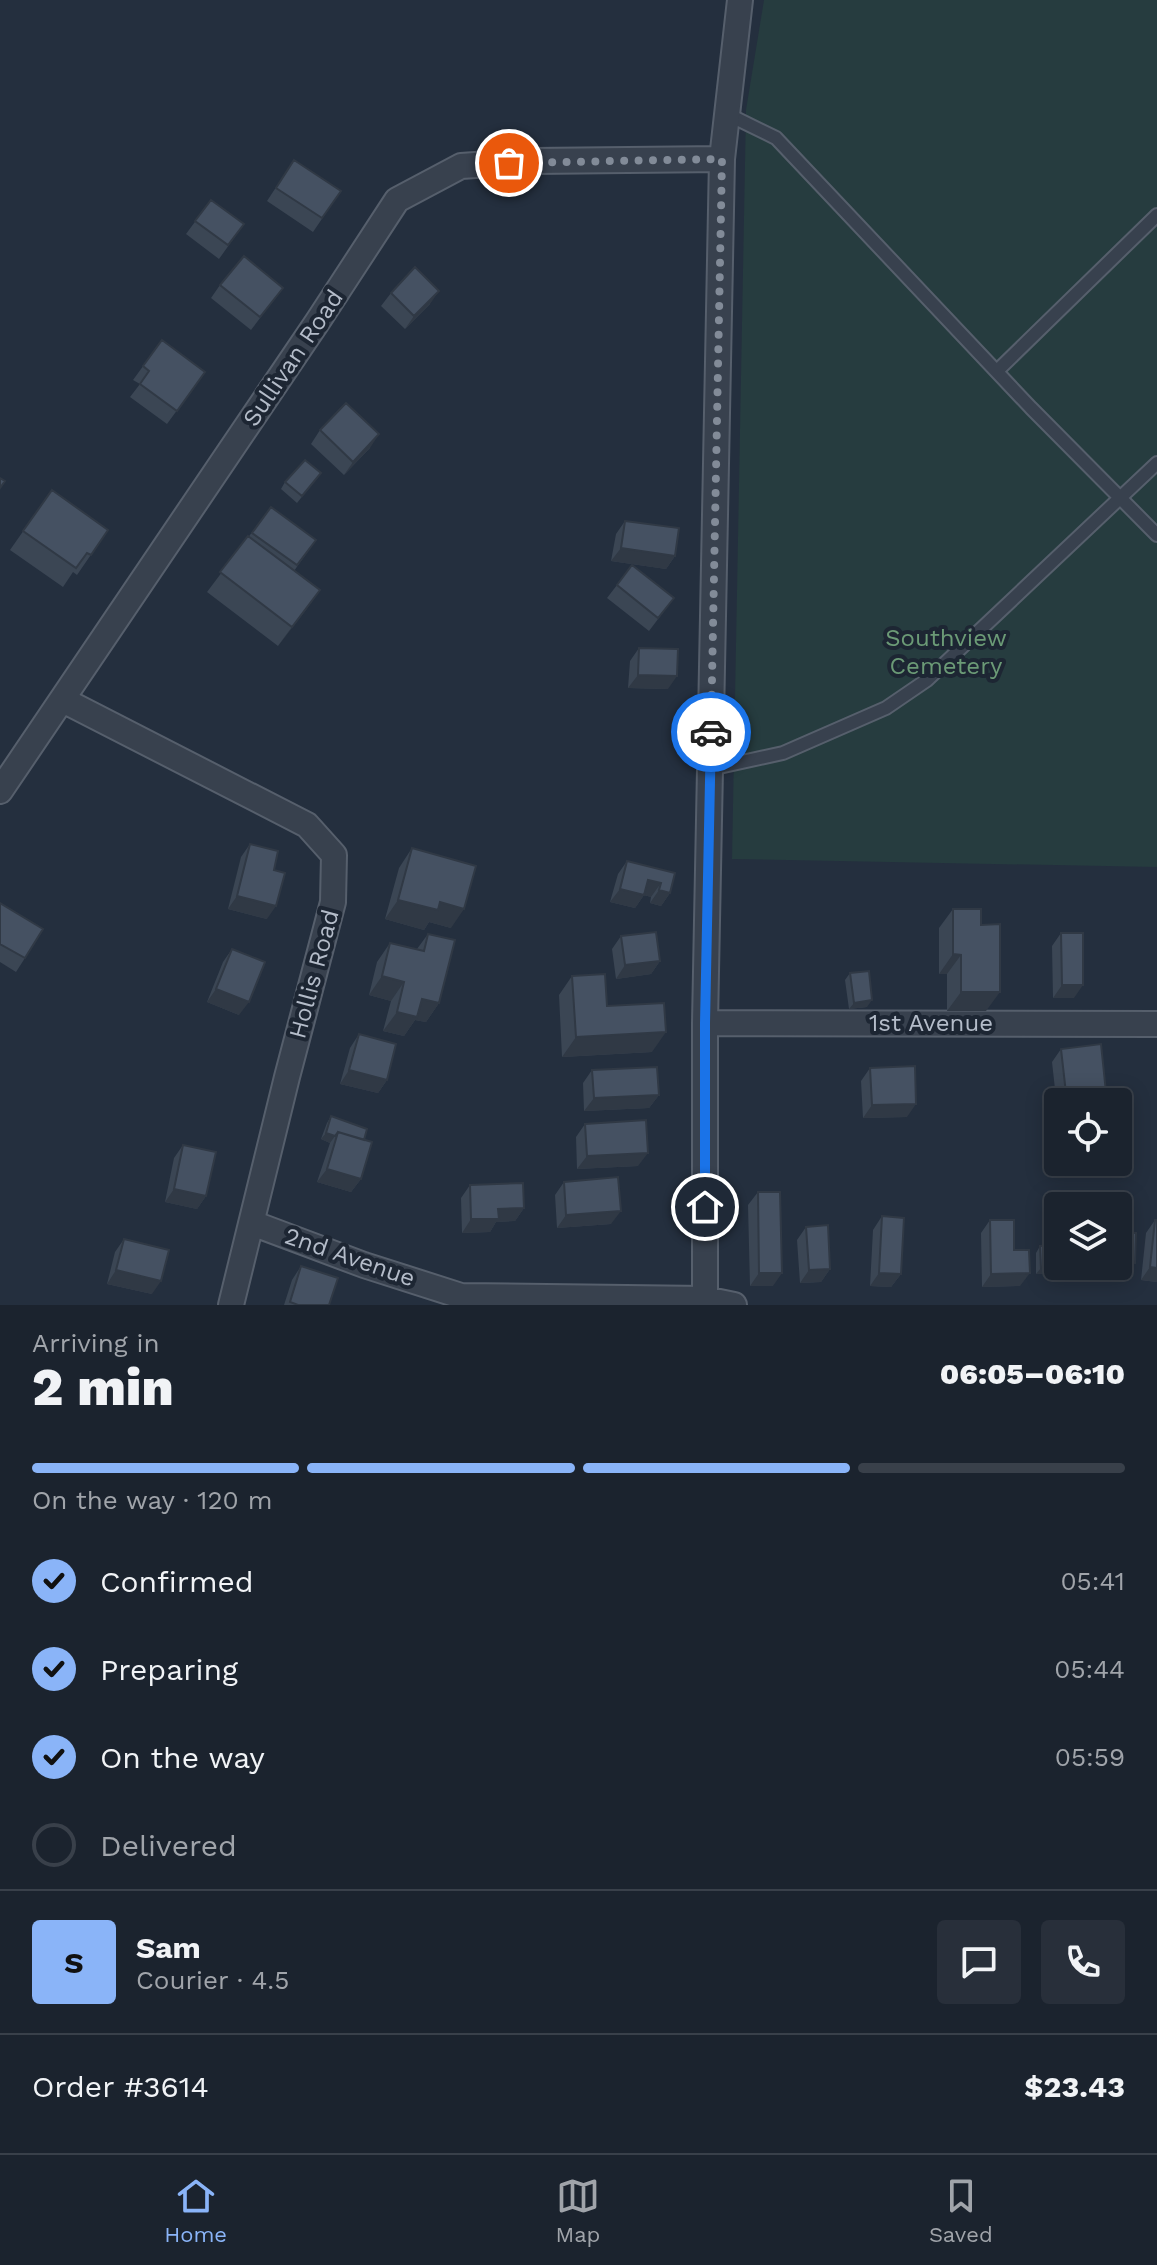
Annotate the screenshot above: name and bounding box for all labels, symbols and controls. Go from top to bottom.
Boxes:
pin [475,129,543,197]
icon: bag [487,141,531,185]
street label: Sullivan Road [237,284,349,432]
park label: Southview Cemetery [885,624,1007,680]
courier [671,692,751,772]
icon: car [689,710,733,754]
street label: Hollis Road [283,906,345,1042]
street label: 1st Avenue [869,1009,993,1037]
map controls [1044,1088,1132,1280]
button: locate [1044,1088,1132,1176]
pin [671,1173,739,1241]
icon: home [683,1185,727,1229]
button: layers [1044,1192,1132,1280]
street label: 2nd Avenue [281,1222,419,1292]
text: Arriving in [32,1328,160,1358]
text: 06:05–06:10 [940,1356,1125,1391]
text: 2 min [32,1357,174,1418]
text: On the way · 120 m [32,1485,272,1515]
icon: check [32,1559,76,1603]
text: Confirmed [100,1564,254,1599]
text: 05:41 [1060,1566,1125,1596]
icon: check [32,1647,76,1691]
text: Preparing [100,1652,238,1687]
text: 05:44 [1054,1654,1125,1684]
icon: check [32,1735,76,1779]
text: On the way [100,1740,265,1775]
text: 05:59 [1055,1742,1125,1772]
text: Delivered [100,1828,237,1863]
button: chat [937,1920,1021,2004]
button: phone [1041,1920,1125,2004]
text: Sam [136,1930,201,1965]
text: S [64,1945,84,1980]
text: Courier · 4.5 [136,1965,289,1995]
text: Order #3614 [32,2069,209,2104]
text: $23.43 [1024,2069,1125,2104]
tab: Home [164,2174,227,2247]
tab: Map [556,2174,600,2247]
tab: Saved [929,2174,993,2247]

